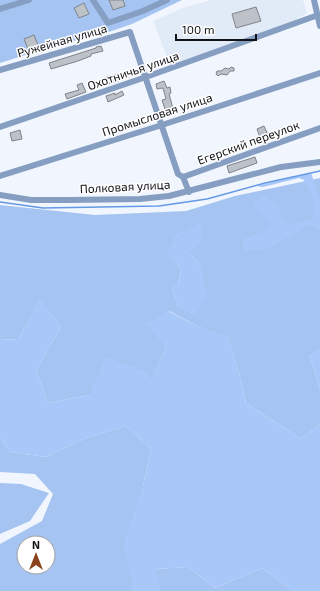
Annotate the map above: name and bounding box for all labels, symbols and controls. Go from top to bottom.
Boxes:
scale bar [176,16,256,42]
street label: Ружейная улица [15,20,109,60]
text: 100 m [182,22,214,36]
street label: Охотничья улица [85,48,181,93]
street label: Промысловая улица [100,90,214,139]
street label: Егерский переулок [195,117,302,168]
street label: Полковая улица [79,177,171,196]
north arrow [16,535,56,575]
text: N [32,538,40,551]

